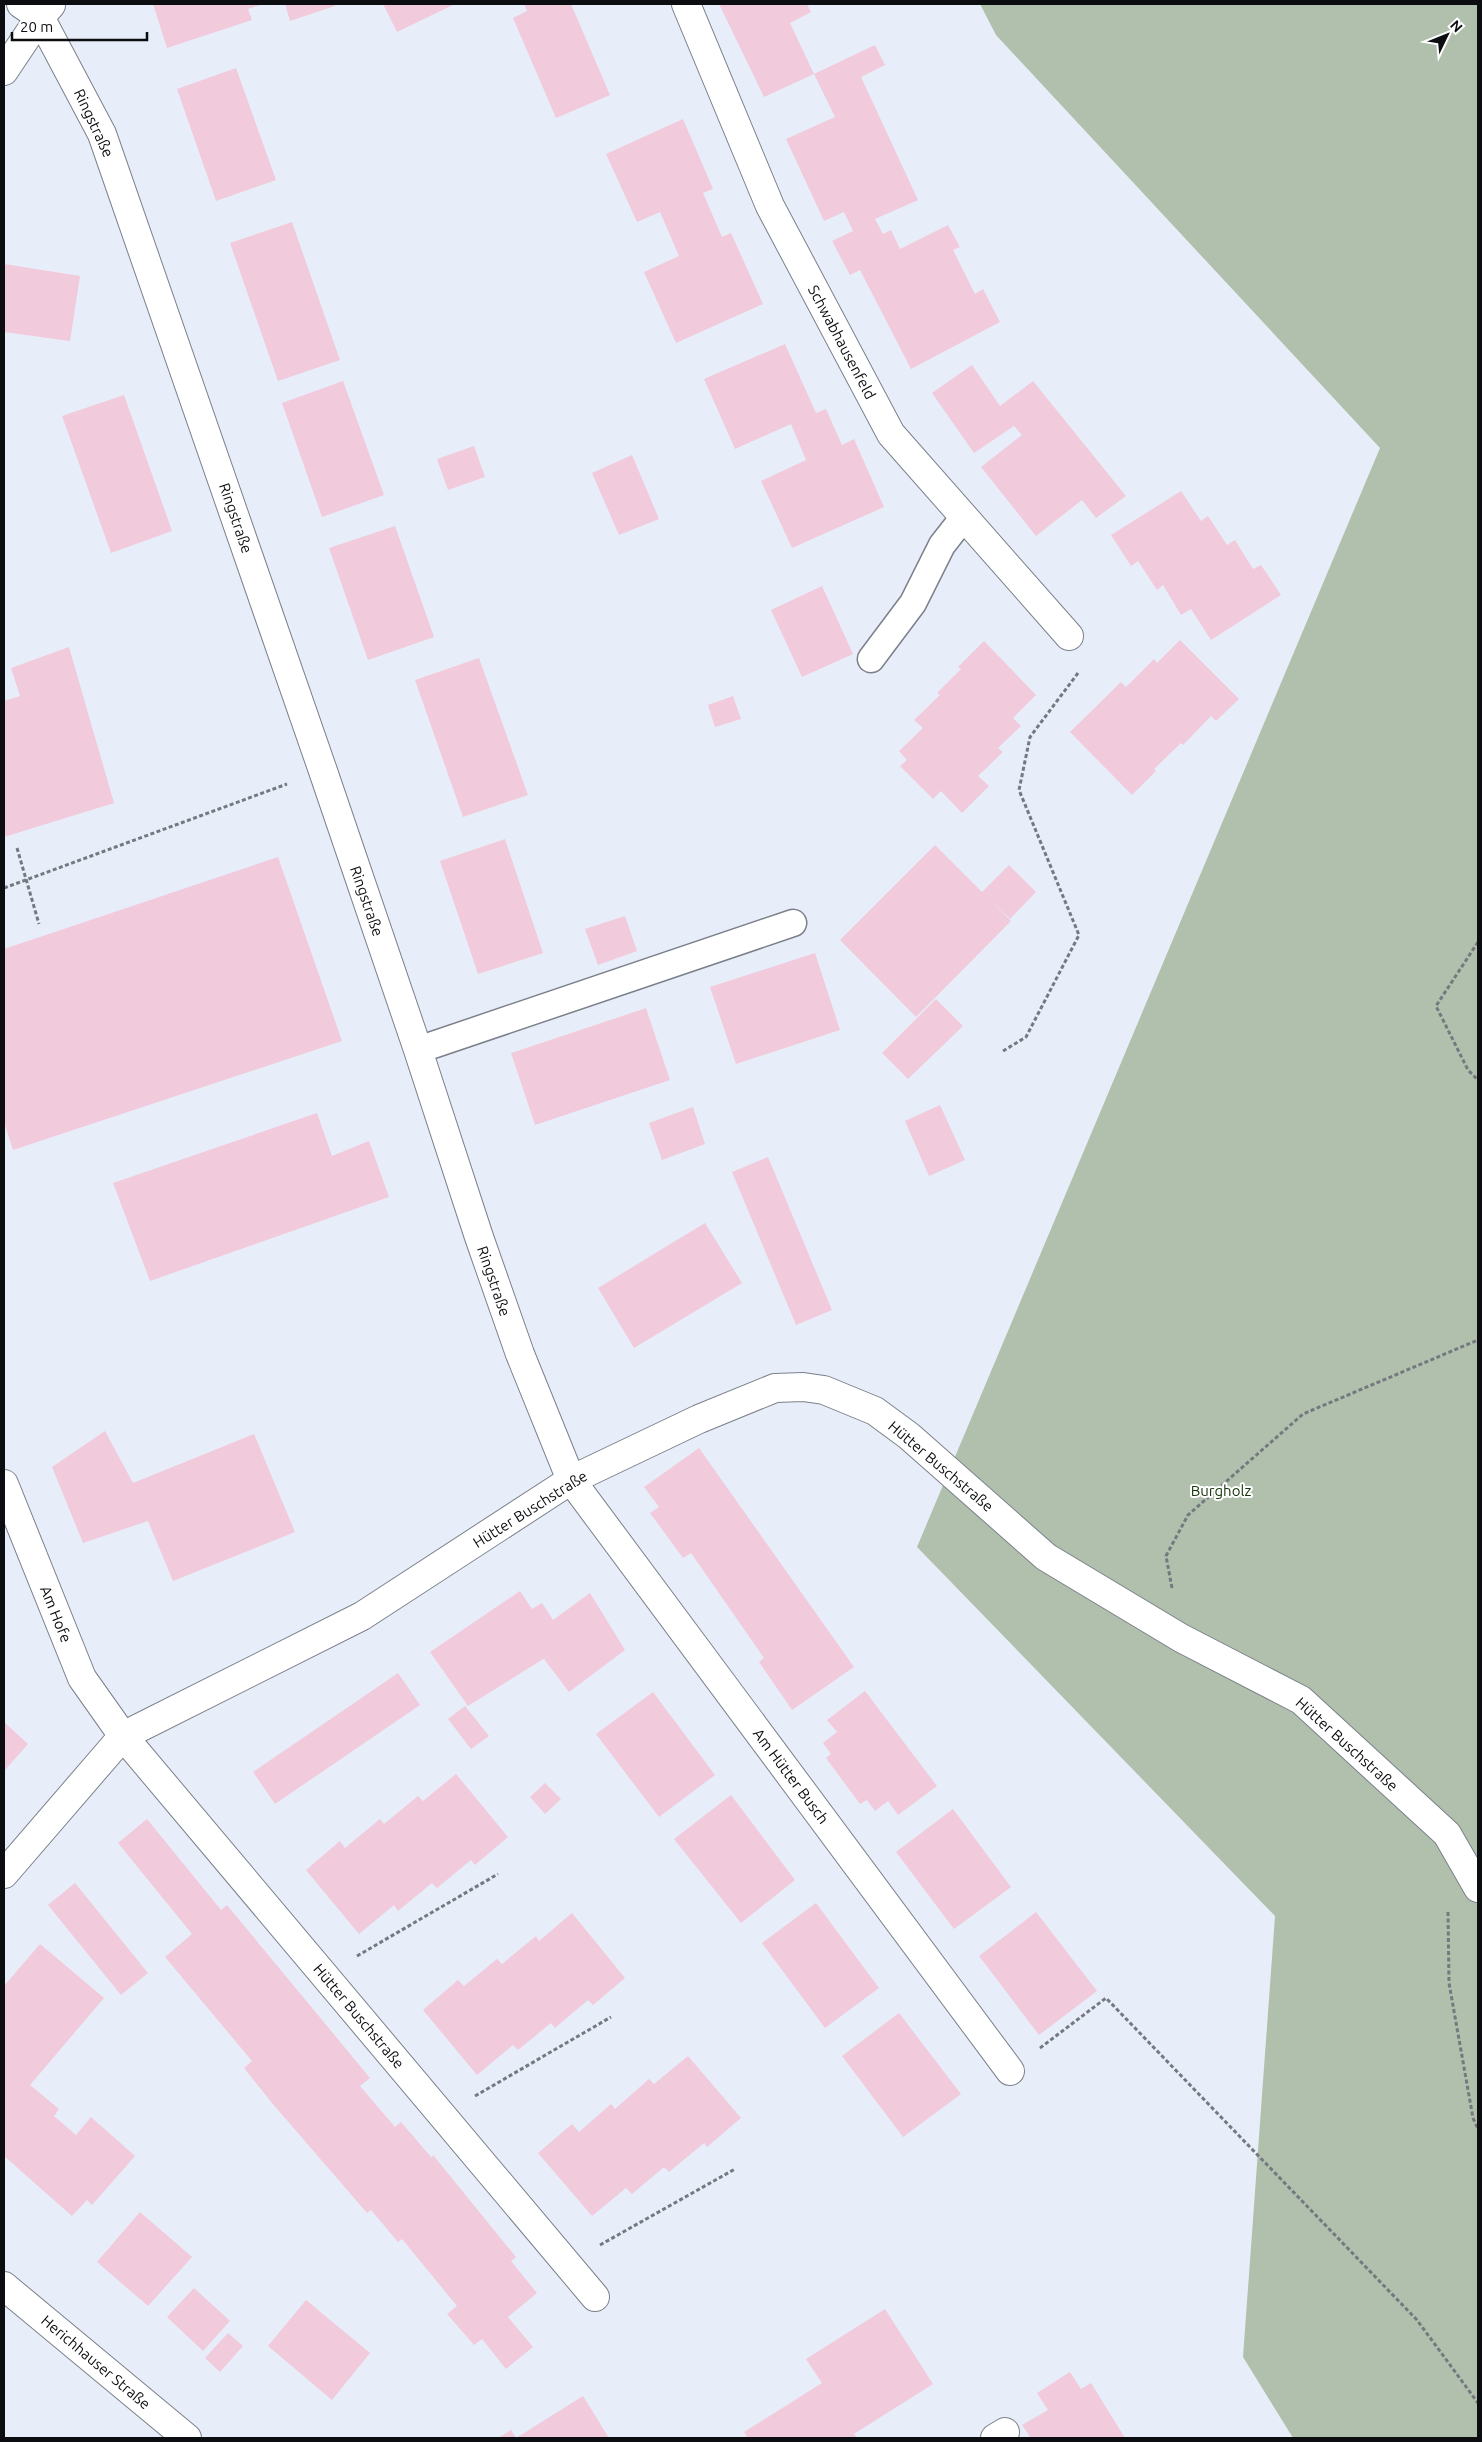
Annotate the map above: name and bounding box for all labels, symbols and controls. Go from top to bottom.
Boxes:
scale bar [12,10,148,42]
north arrow [1422,10,1472,60]
text: N [1447,17,1466,35]
text: 20 m [20,18,53,35]
street label: Ringstraße [71,86,117,160]
street label: Schwabhausenfeld [805,282,879,402]
street label: Ringstraße [216,481,256,555]
street label: Ringstraße [347,864,387,938]
street label: Ringstraße [474,1244,514,1318]
street label: Hütter Buschstraße [885,1417,997,1515]
street label: Hütter Buschstraße [470,1467,590,1551]
park label: Burgholz [1191,1482,1251,1499]
street label: Am Hofe [37,1583,75,1645]
street label: Hütter Buschstraße [1292,1694,1402,1794]
street label: Am Hütter Busch [750,1725,832,1827]
street label: Hütter Buschstraße [310,1960,408,2072]
street label: Herichhauser Straße [38,2312,154,2412]

